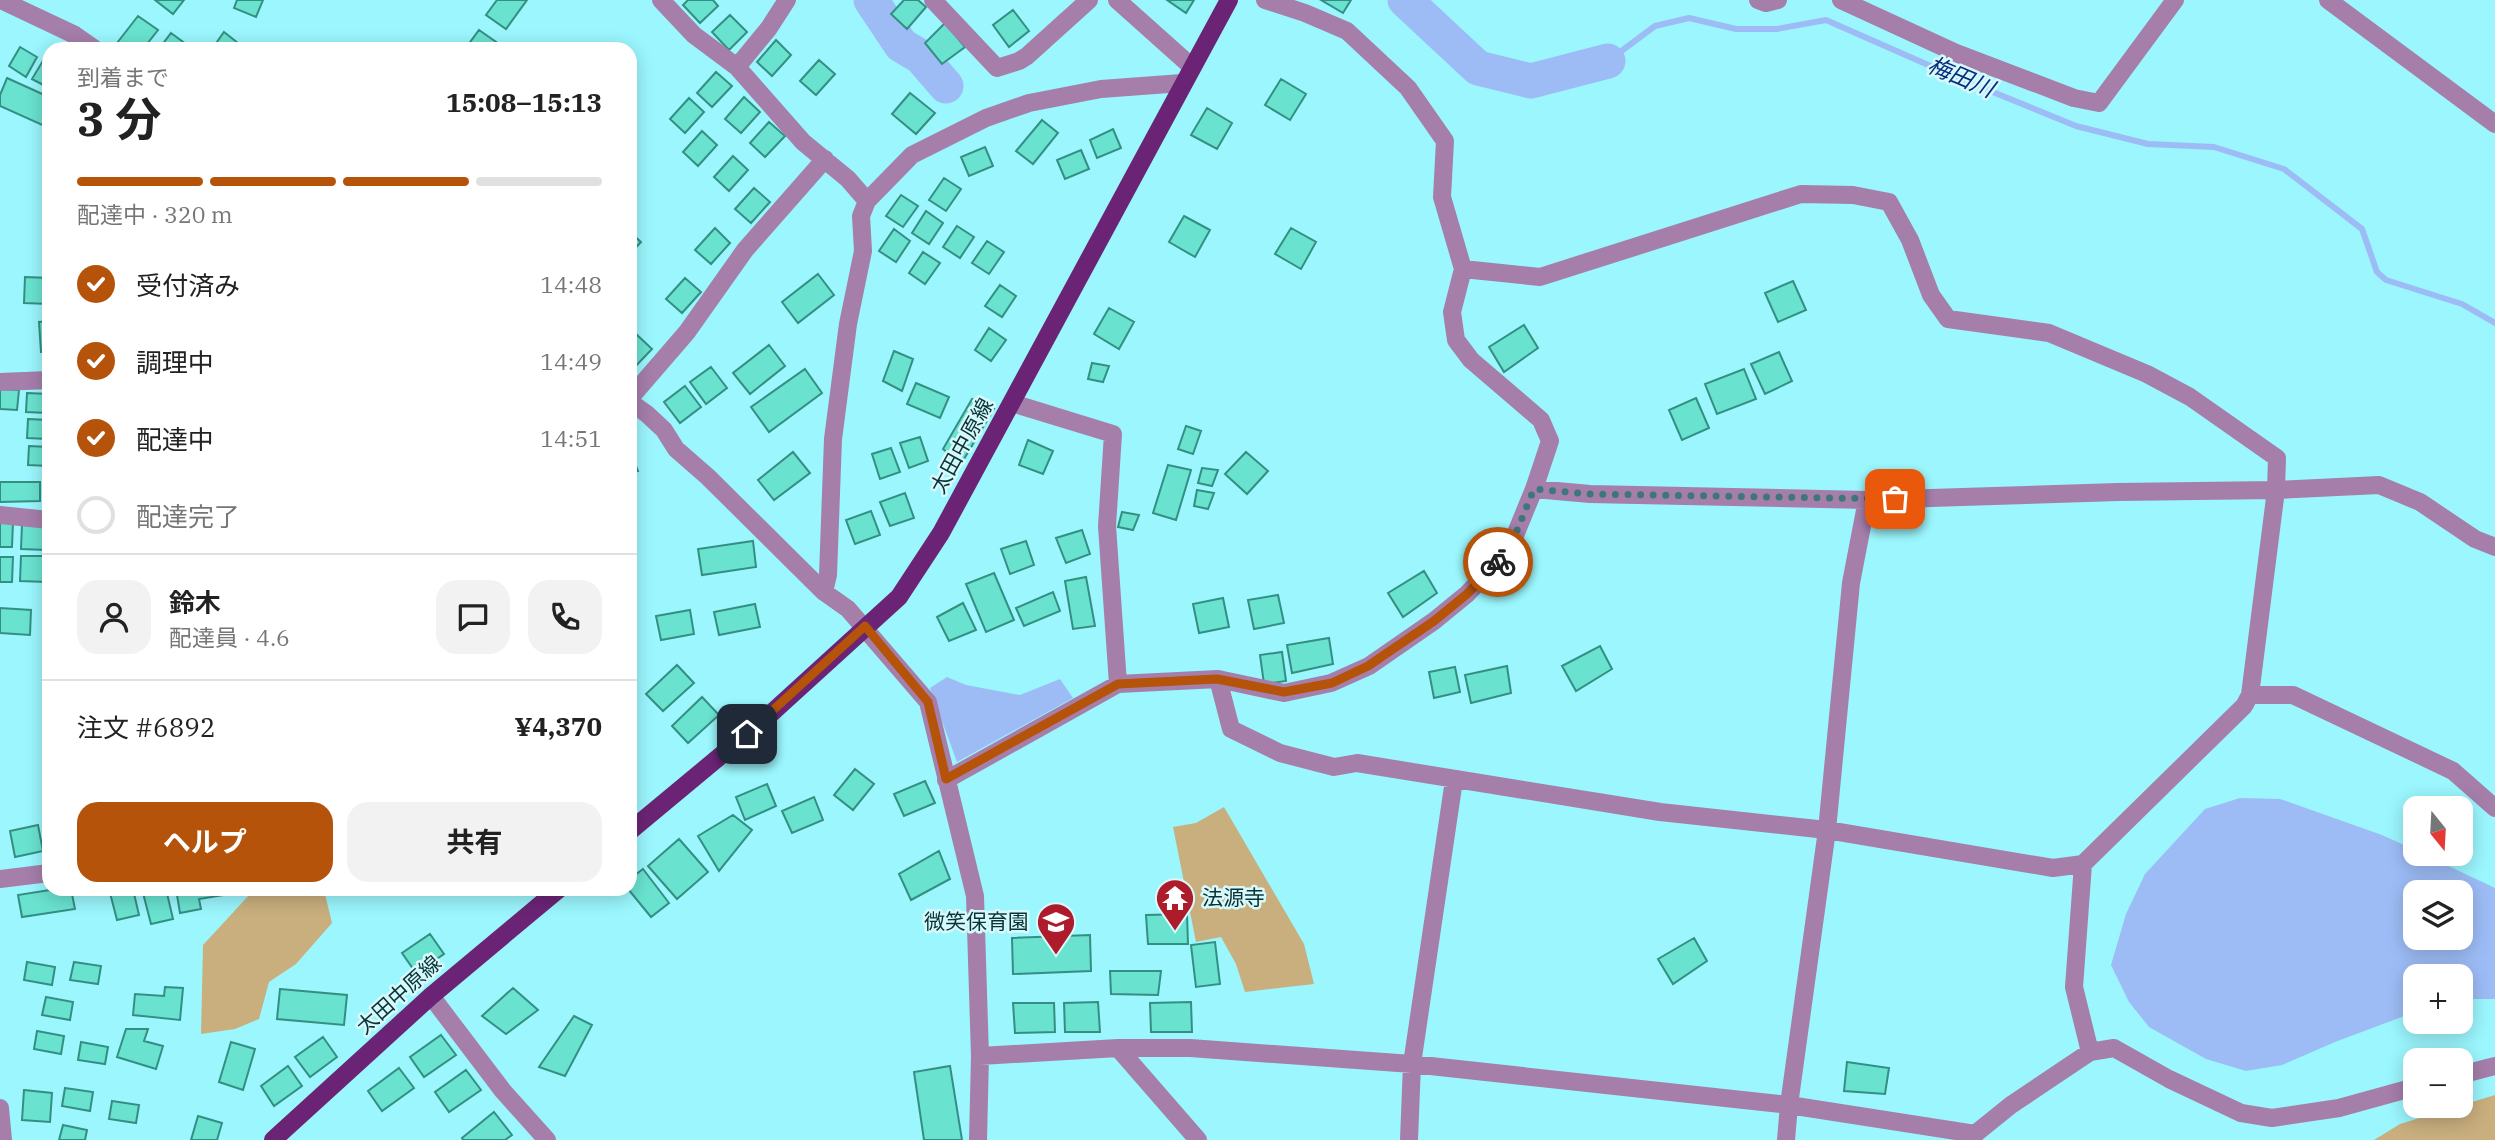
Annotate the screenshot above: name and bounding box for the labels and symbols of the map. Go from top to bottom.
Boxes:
water label: 梅田川 [1924,49,2002,105]
street label: 太田中原線 [923,393,999,498]
pin [1865,469,1925,529]
courier [1463,527,1533,597]
pin [717,704,777,764]
north arrow [2403,796,2473,866]
temple icon: 法源寺 [1154,877,1196,932]
place label: 法源寺 [1202,883,1265,911]
school or university icon: 微笑保育園 [1035,901,1077,956]
place label: 微笑保育園 [924,907,1029,935]
street label: 太田中原線 [350,949,447,1040]

